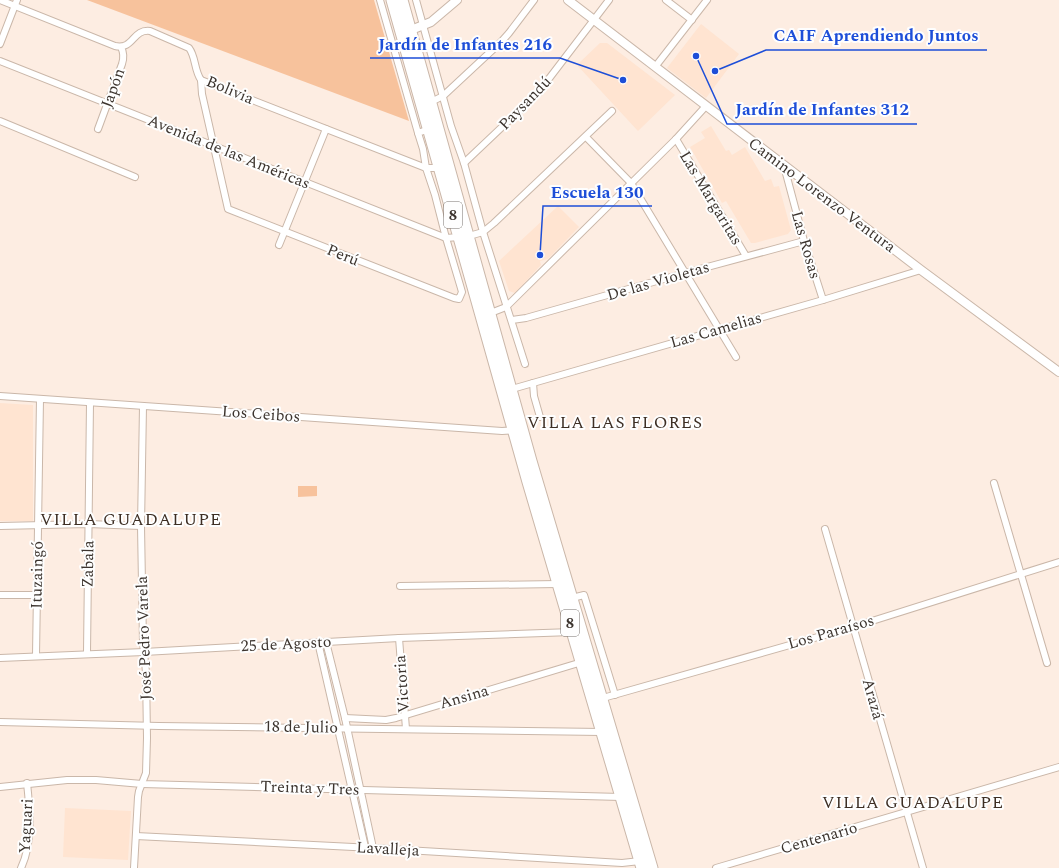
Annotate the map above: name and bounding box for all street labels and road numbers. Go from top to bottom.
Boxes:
street label: Japón [95,65,131,111]
street label: Bolivia [202,69,258,111]
street label: Paysandú [493,70,557,136]
street label: Avenida de las Américas [144,108,314,196]
street label: Camino Lorenzo Ventura [743,131,901,259]
street label: Las Margaritas [673,146,749,250]
road number: 8 [444,202,462,228]
street label: Las Rosas [785,208,827,282]
street label: Perú [323,238,363,272]
street label: De las Violetas [604,255,712,307]
street label: Las Camelias [667,305,765,355]
street label: Los Ceibos [221,399,301,429]
street label: Zabala [76,540,100,588]
street label: Ituzaingó [24,541,50,609]
street label: José Pedro Varela [130,575,158,701]
street label: Los Paraísos [785,608,877,656]
road number: 8 [561,610,579,636]
street label: 25 de Agosto [240,630,332,658]
street label: Victoria [388,654,416,714]
street label: Arazá [856,676,890,723]
street label: Ansina [437,678,492,715]
street label: 18 de Julio [264,714,338,740]
street label: Treinta y Tres [260,774,360,802]
street label: Yaguari [13,798,39,854]
street label: Centenario [778,816,860,860]
street label: Lavalleja [356,835,420,863]

